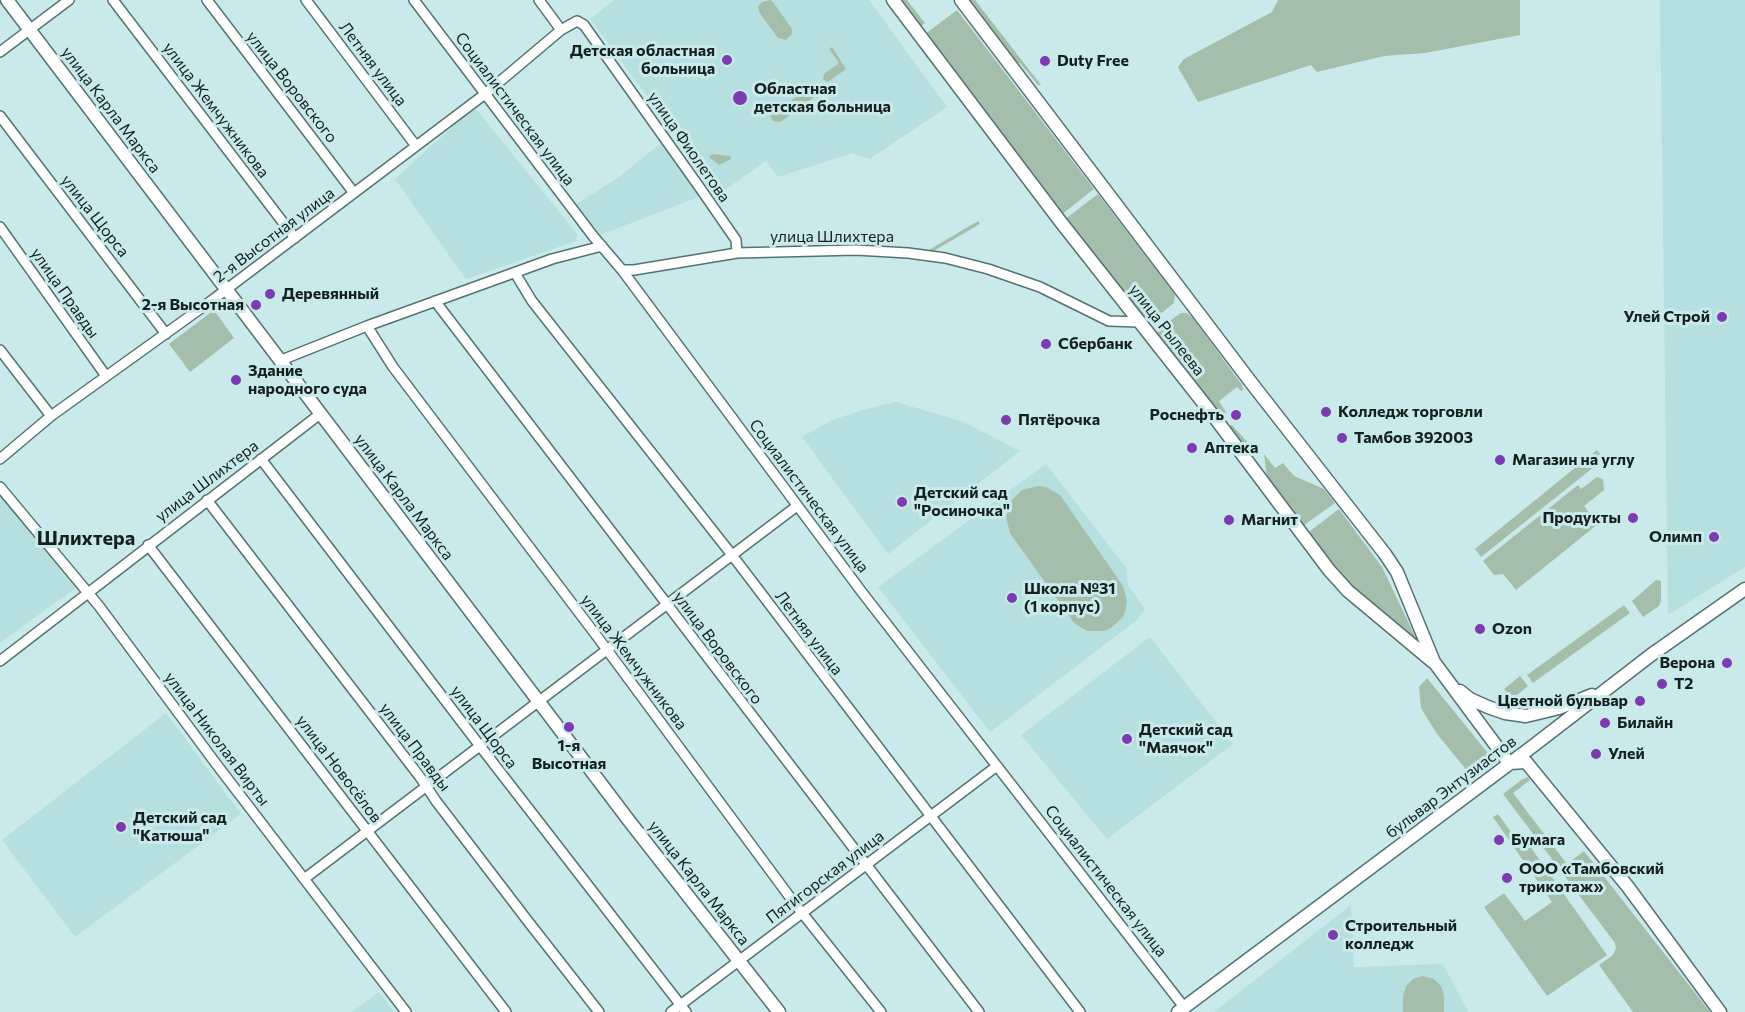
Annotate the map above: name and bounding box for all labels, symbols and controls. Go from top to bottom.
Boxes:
street label: Летняя улица [335,18,411,110]
street label: улица Воровского [242,27,342,147]
street label: Социалистическая улица [451,28,579,190]
street label: улица Жемчужникова [159,38,273,182]
place label: Детская областная больница [570,41,715,79]
street label: улица Карла Маркса [57,43,165,177]
place label: Duty Free [1057,51,1129,71]
marker: Детская областная больница [720,53,734,67]
marker: Duty Free [1038,54,1052,68]
place label: Областная детская больница [754,79,891,117]
street label: улица Фиолетова [644,88,734,206]
marker: Областная детская больница [731,89,749,107]
street label: улица Щорса [57,171,133,261]
street label: 2-я Высотная улица [210,183,338,287]
street label: улица Шлихтера [770,227,894,247]
street label: улица Правды [27,244,103,342]
street label: улица Рылеева [1125,280,1209,380]
place label: Деревянный [282,284,379,304]
marker: Деревянный [263,287,277,301]
place label: 2-я Высотная [142,295,244,315]
marker: 2-я Высотная [249,298,263,312]
place label: Улей Строй [1623,307,1710,327]
marker: Улей Строй [1715,310,1729,324]
place label: Сбербанк [1058,334,1133,354]
marker: Сбербанк [1039,337,1053,351]
place label: Здание народного суда [248,361,367,399]
marker: Здание народного суда [229,373,243,387]
place label: Колледж торговли [1338,402,1483,422]
place label: Роснефть [1150,405,1224,425]
marker: Колледж торговли [1319,405,1333,419]
marker: Роснефть [1229,408,1243,422]
place label: Пятёрочка [1018,410,1100,430]
marker: Пятёрочка [999,413,1013,427]
street label: Социалистическая улица [745,415,873,577]
place label: Тамбов 392003 [1354,428,1473,448]
street label: улица Карла Маркса [350,430,458,564]
marker: Тамбов 392003 [1335,431,1349,445]
street label: улица Шлихтера [152,436,262,526]
place label: Аптека [1204,438,1258,458]
marker: Аптека [1185,441,1199,455]
place label: Магазин на углу [1512,450,1635,470]
marker: Магазин на углу [1493,453,1507,467]
place label: Детский сад "Росиночка" [914,483,1010,521]
marker: Детский сад "Росиночка" [895,495,909,509]
place label: Продукты [1542,508,1621,528]
place label: Магнит [1241,510,1298,530]
marker: Продукты [1626,511,1640,525]
marker: Магнит [1222,513,1236,527]
district label: Шлихтера [37,526,135,550]
place label: Олимп [1649,527,1702,547]
marker: Олимп [1707,530,1721,544]
place label: Школа №31 (1 корпус) [1024,579,1116,617]
street label: Летняя улица [771,587,847,679]
street label: улица Воровского [669,588,767,708]
street label: улица Жемчужникова [577,590,691,734]
marker: Школа №31 (1 корпус) [1005,591,1019,605]
place label: Ozon [1492,619,1532,639]
marker: Ozon [1473,622,1487,636]
place label: Верона [1659,653,1715,673]
marker: Верона [1720,656,1734,670]
street label: улица Николая Вирты [160,668,274,810]
place label: T2 [1674,674,1693,694]
marker: T2 [1655,677,1669,691]
street label: улица Щорса [447,682,521,772]
place label: Цветной бульвар [1497,691,1628,711]
marker: Цветной бульвар [1633,694,1647,708]
street label: улица Правды [375,699,455,795]
street label: улица Новосёлов [292,711,386,827]
place label: Билайн [1617,713,1673,733]
marker: Билайн [1598,716,1612,730]
marker: 1-я Высотная [562,720,576,734]
place label: Детский сад "Маячок" [1139,720,1233,758]
marker: Детский сад "Маячок" [1120,732,1134,746]
street label: бульвар Энтузиастов [1382,732,1520,842]
place label: 1-я Высотная [532,736,606,774]
place label: Улей [1608,744,1645,764]
marker: Улей [1589,747,1603,761]
street label: Социалистическая улица [1041,801,1171,961]
place label: Детский сад "Катюша" [133,808,227,846]
street label: улица Карла Маркса [644,817,754,949]
marker: Детский сад "Катюша" [114,820,128,834]
street label: Пятигорская улица [762,826,888,928]
place label: Бумага [1511,830,1565,850]
marker: Бумага [1492,833,1506,847]
place label: ООО «Тамбовский трикотаж» [1519,859,1664,897]
marker: ООО «Тамбовский трикотаж» [1500,871,1514,885]
place label: Строительный колледж [1345,916,1457,954]
marker: Строительный колледж [1326,928,1340,942]

